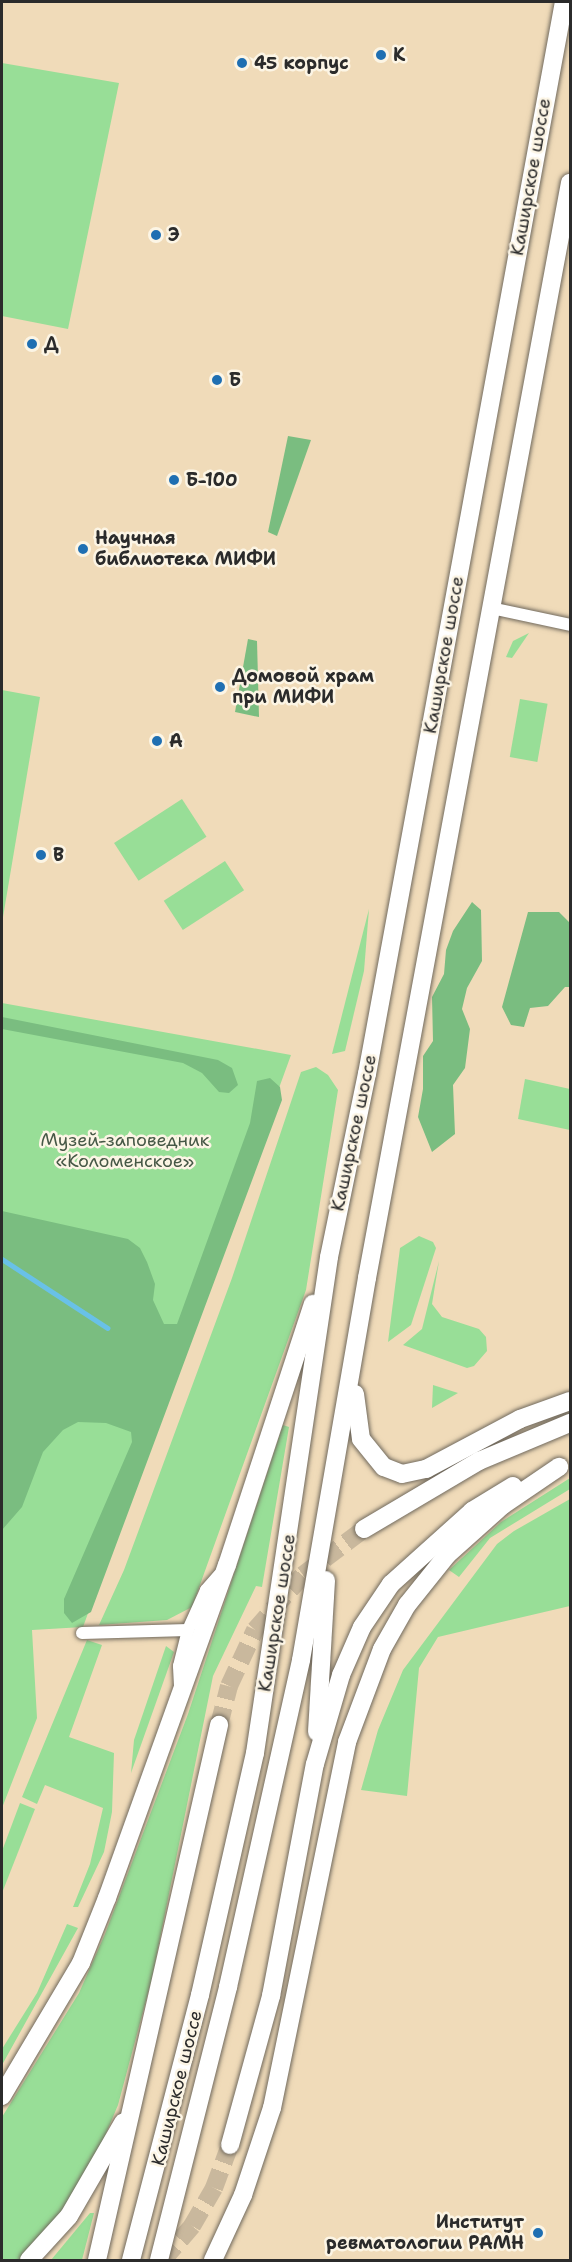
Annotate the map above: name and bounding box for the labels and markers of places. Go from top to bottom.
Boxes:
place label: К [393,44,405,66]
marker: К [374,48,388,62]
place label: 45 корпус [254,52,349,74]
marker: 45 корпус [235,56,249,70]
place label: Э [168,224,179,246]
marker: Э [149,228,163,242]
place label: Д [44,333,59,355]
marker: Д [25,337,39,351]
place label: Б [229,369,241,391]
marker: Б [210,373,224,387]
place label: Б-100 [186,469,238,491]
marker: Б-100 [167,473,181,487]
place label: Научная библиотека МИФИ [95,528,276,570]
marker: Научная библиотека МИФИ [76,542,90,556]
place label: Домовой храм при МИФИ [232,666,374,708]
marker: Домовой храм при МИФИ [213,680,227,694]
place label: А [169,730,183,752]
marker: А [150,734,164,748]
place label: В [53,844,64,866]
marker: В [34,848,48,862]
place label: Институт ревматологии РАМН [326,2212,524,2254]
marker: Институт ревматологии РАМН [529,2224,547,2242]

